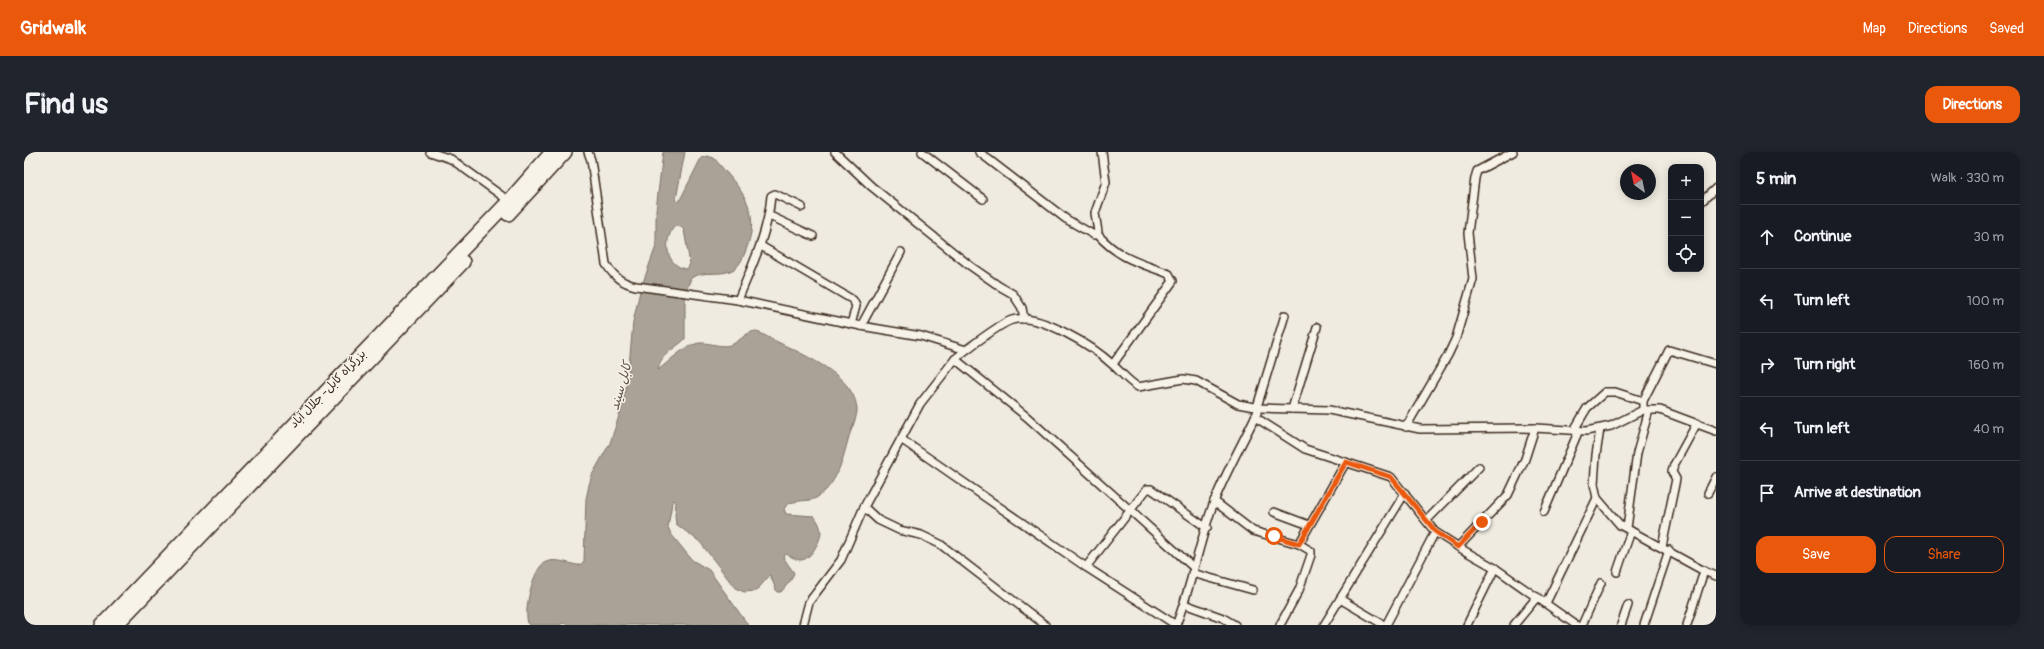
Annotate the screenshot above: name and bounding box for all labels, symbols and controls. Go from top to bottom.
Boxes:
text: Gridwalk [20,16,86,40]
text: Map [1863,20,1886,37]
text: Directions [1908,20,1967,37]
text: Saved [1989,20,2024,37]
button: Directions [1925,86,2020,123]
text: Find us [24,87,108,122]
north arrow [1620,164,1656,200]
map controls [1668,164,1704,272]
button: + [1668,164,1704,200]
text: 5 min [1756,168,1796,189]
text: Walk · 330 m [1931,170,2004,186]
button: − [1668,200,1704,236]
icon: ahead [1756,226,1778,248]
text: Continue [1794,227,1852,246]
text: 30 m [1974,229,2004,245]
button: locate [1668,236,1704,272]
icon: left [1756,290,1778,312]
text: Turn left [1794,291,1850,310]
text: 100 m [1967,293,2004,309]
street label: بزرگراه کابل- جلال آباد [287,347,369,431]
icon: right [1756,354,1778,376]
text: Turn right [1794,355,1855,374]
text: 160 m [1968,357,2004,373]
water label: کابل سيند [606,358,636,412]
icon: left [1756,418,1778,440]
text: Turn left [1794,419,1850,438]
text: 40 m [1973,421,2004,437]
icon: arrive [1756,482,1778,504]
text: Arrive at destination [1794,483,1921,502]
route end [1473,513,1491,531]
route start [1265,527,1283,545]
button: Save [1756,536,1876,573]
button: Share [1884,536,2004,573]

